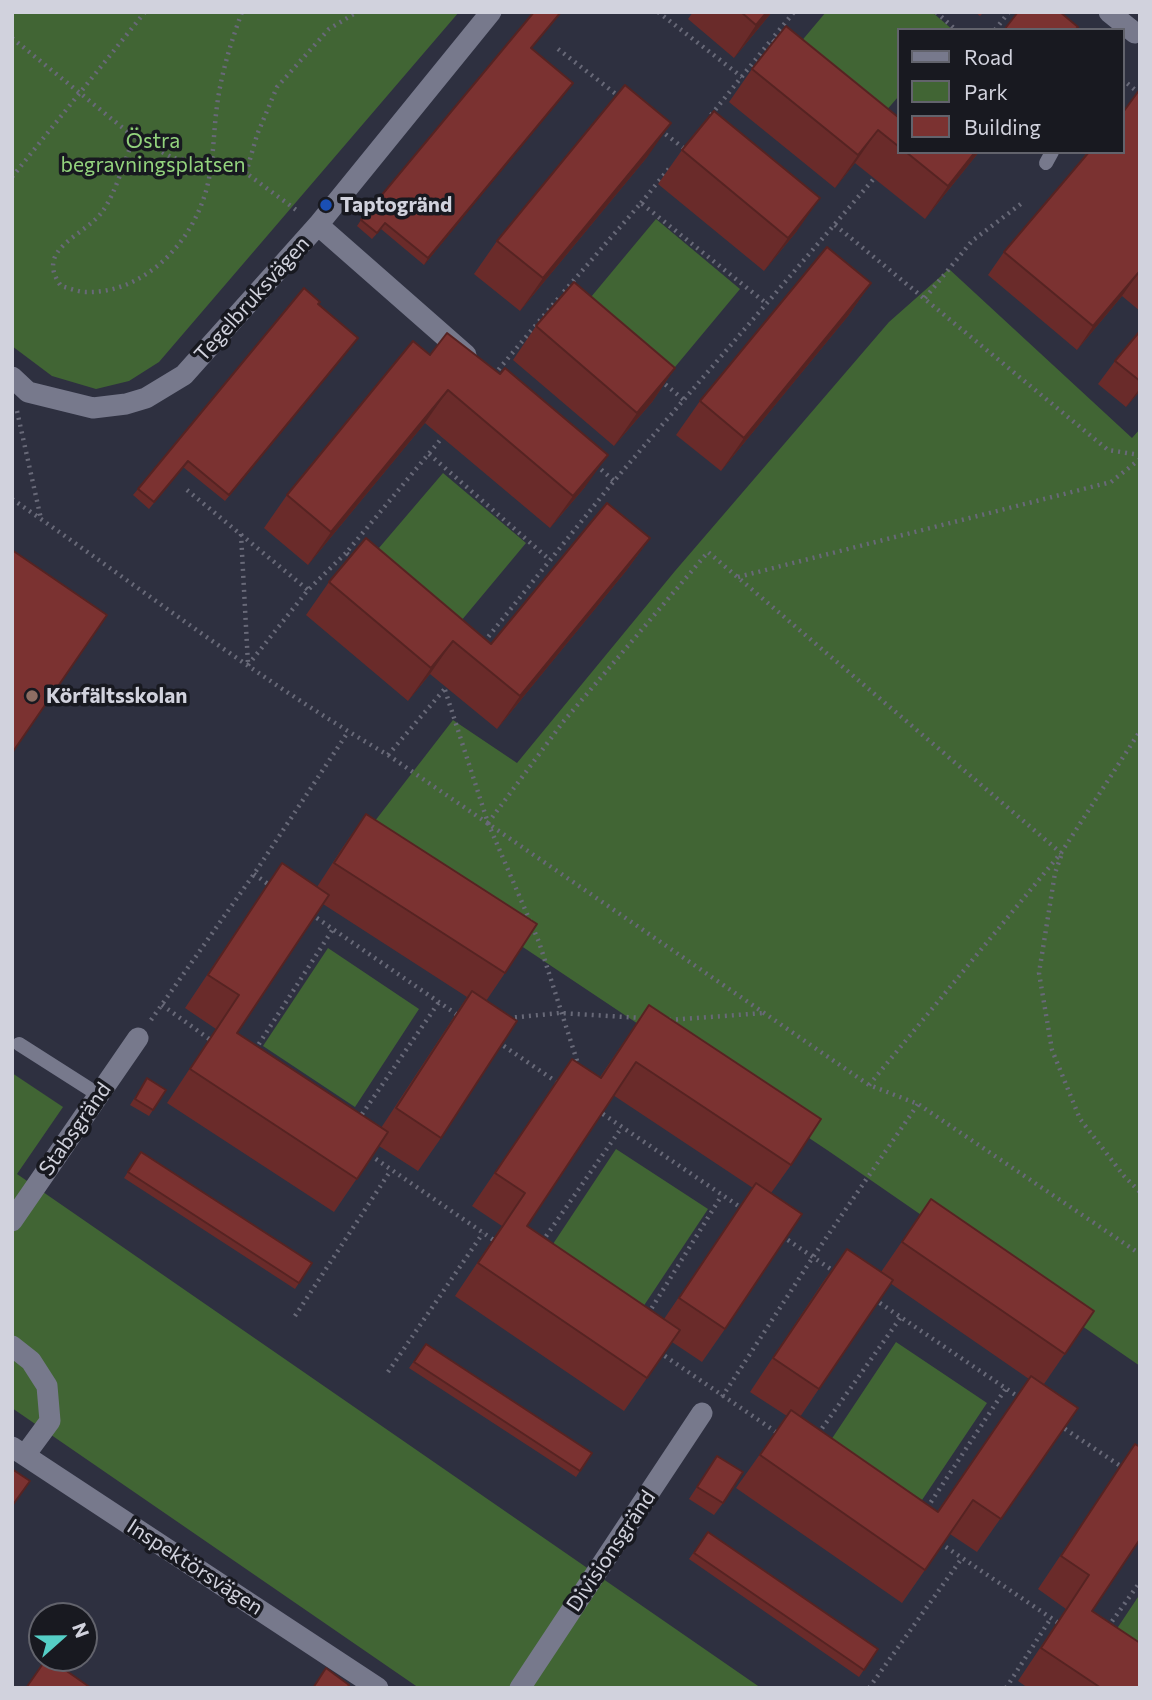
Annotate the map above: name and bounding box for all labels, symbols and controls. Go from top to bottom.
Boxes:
legend [897,28,1124,154]
text: Road [964,44,1013,69]
text: Park [964,79,1008,104]
text: Building [964,114,1041,139]
park label: Östra begravningsplatsen [61,128,245,178]
place label: Taptogränd [340,192,452,218]
marker: Taptogränd [318,197,334,213]
street label: Tegelbruksvägen [189,231,315,367]
place label: Körfältsskolan [46,683,187,709]
marker: Körfältsskolan [24,688,40,704]
street label: Stabsgränd [34,1078,116,1180]
street label: Divisionsgränd [561,1486,661,1616]
street label: Inspektörsvägen [123,1514,267,1620]
north arrow [28,1602,98,1672]
text: N [68,1619,94,1641]

